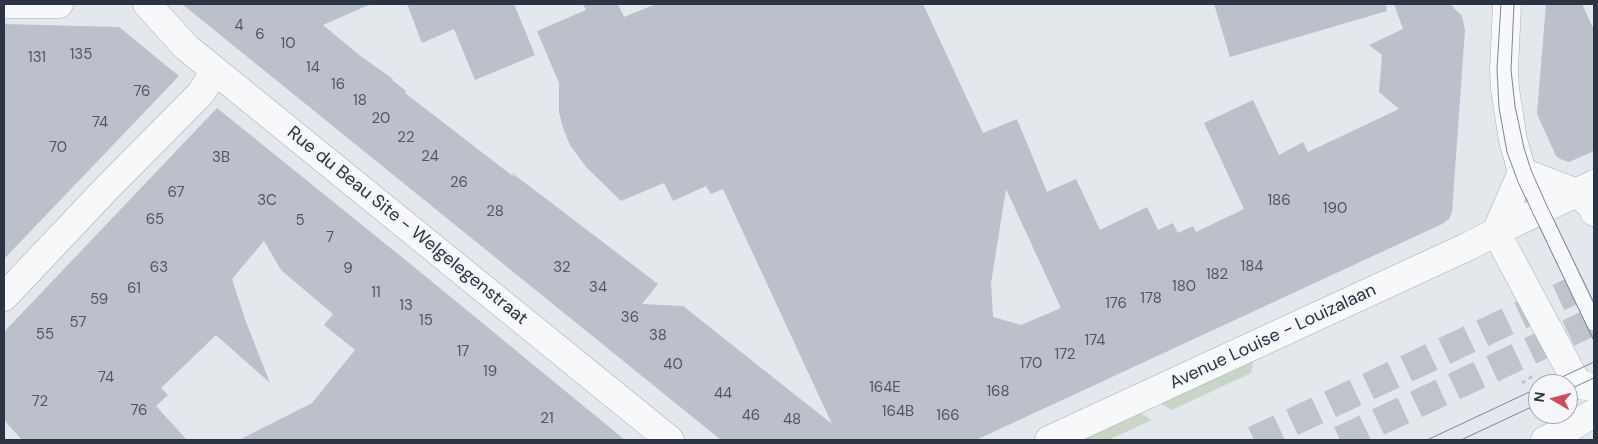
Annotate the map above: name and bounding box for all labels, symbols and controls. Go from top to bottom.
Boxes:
house number: 4 [234,17,244,35]
house number: 6 [255,26,265,44]
house number: 10 [281,35,295,53]
house number: 135 [70,46,92,64]
house number: 131 [28,49,46,67]
house number: 14 [306,59,320,77]
house number: 16 [331,76,345,94]
house number: 76 [133,83,151,101]
house number: 18 [353,92,367,110]
house number: 20 [372,110,390,128]
house number: 74 [92,114,108,132]
street label: Rue du Beau Site - Welgelegenstraat [282,122,532,330]
house number: 22 [397,129,415,147]
house number: 70 [49,139,67,157]
house number: 24 [421,148,439,166]
house number: 3B [212,149,230,167]
house number: 26 [450,174,468,192]
house number: 67 [167,184,185,202]
house number: 3C [257,192,277,210]
house number: 186 [1267,192,1291,210]
house number: 190 [1323,200,1347,218]
house number: 28 [486,203,504,221]
house number: 65 [146,211,164,229]
house number: 5 [295,212,305,230]
house number: 7 [326,229,334,247]
house number: 184 [1241,258,1263,276]
house number: 63 [150,259,168,277]
house number: 32 [553,259,571,277]
house number: 9 [343,260,353,278]
house number: 182 [1206,266,1228,284]
house number: 180 [1172,278,1196,296]
house number: 34 [589,279,607,297]
house number: 61 [127,280,141,298]
street label: Avenue Louise - Louizalaan [1166,280,1380,394]
house number: 11 [371,284,381,302]
house number: 178 [1140,290,1162,308]
house number: 59 [90,291,108,309]
house number: 176 [1105,295,1127,313]
house number: 13 [399,297,413,315]
house number: 36 [621,309,639,327]
house number: 15 [419,312,433,330]
house number: 57 [70,314,86,332]
house number: 55 [36,326,54,344]
house number: 38 [649,327,667,345]
house number: 174 [1085,332,1105,350]
house number: 17 [457,343,469,361]
house number: 172 [1055,346,1075,364]
house number: 170 [1020,355,1042,373]
house number: 40 [663,356,683,374]
house number: 19 [483,363,497,381]
house number: 74 [98,369,114,387]
north arrow [1528,374,1578,424]
house number: 164E [869,379,901,397]
house number: 168 [986,383,1010,401]
house number: 44 [714,385,732,403]
text: N [1530,391,1549,403]
house number: 72 [32,393,48,411]
house number: 76 [130,402,148,420]
house number: 164B [882,403,914,421]
house number: 46 [742,407,760,425]
house number: 166 [936,407,960,425]
house number: 21 [540,410,554,428]
house number: 48 [783,411,801,429]

